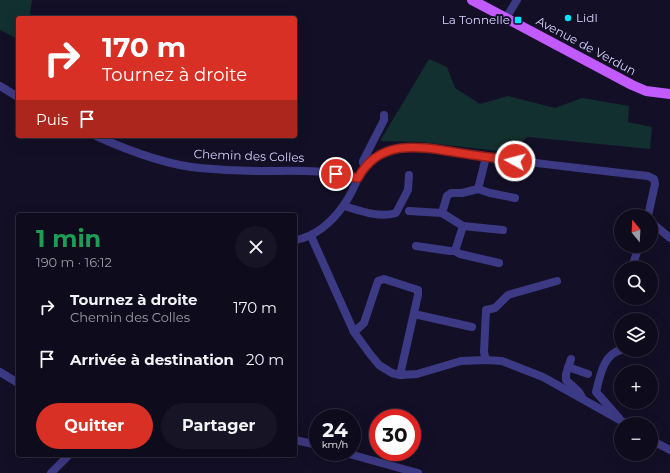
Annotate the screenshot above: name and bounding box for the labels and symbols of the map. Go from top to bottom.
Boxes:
place label: Lidl [576,10,598,25]
place label: La Tonnelle [442,12,510,27]
street label: Avenue de Verdun [534,13,639,78]
marker: Lidl [563,13,573,23]
marker: La Tonnelle [513,15,523,25]
position arrow [494,140,536,182]
street label: Chemin des Colles [193,146,305,165]
pin [319,157,353,191]
north arrow [614,209,658,253]
speed limit sign: 30 [369,409,421,461]

